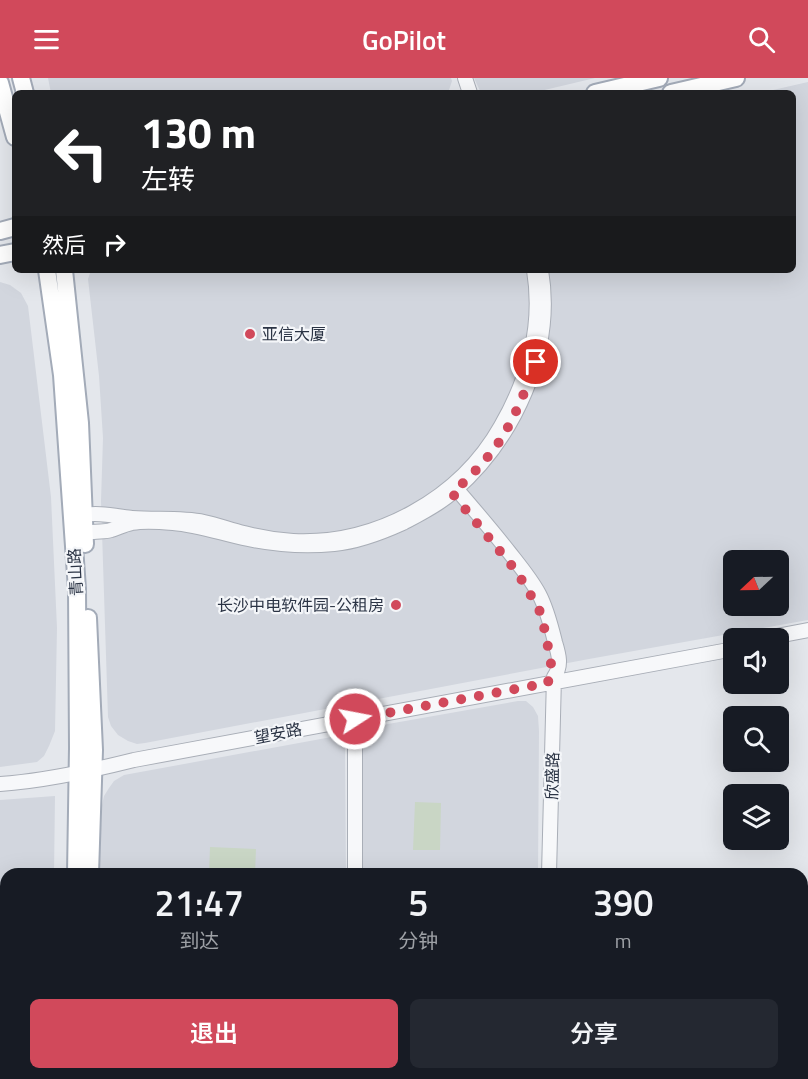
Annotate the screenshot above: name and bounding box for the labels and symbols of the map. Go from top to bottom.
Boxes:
place label: 亚信大厦 [262,322,326,346]
marker: 亚信大厦 [243,327,257,341]
pin [510,336,561,387]
street label: 青山路 [62,547,88,597]
north arrow [723,550,789,616]
place label: 长沙中电软件园-公租房 [217,593,384,617]
marker: 长沙中电软件园-公租房 [389,598,403,612]
position arrow [323,687,387,751]
street label: 望安路 [252,717,304,749]
street label: 欣盛路 [540,752,564,800]

